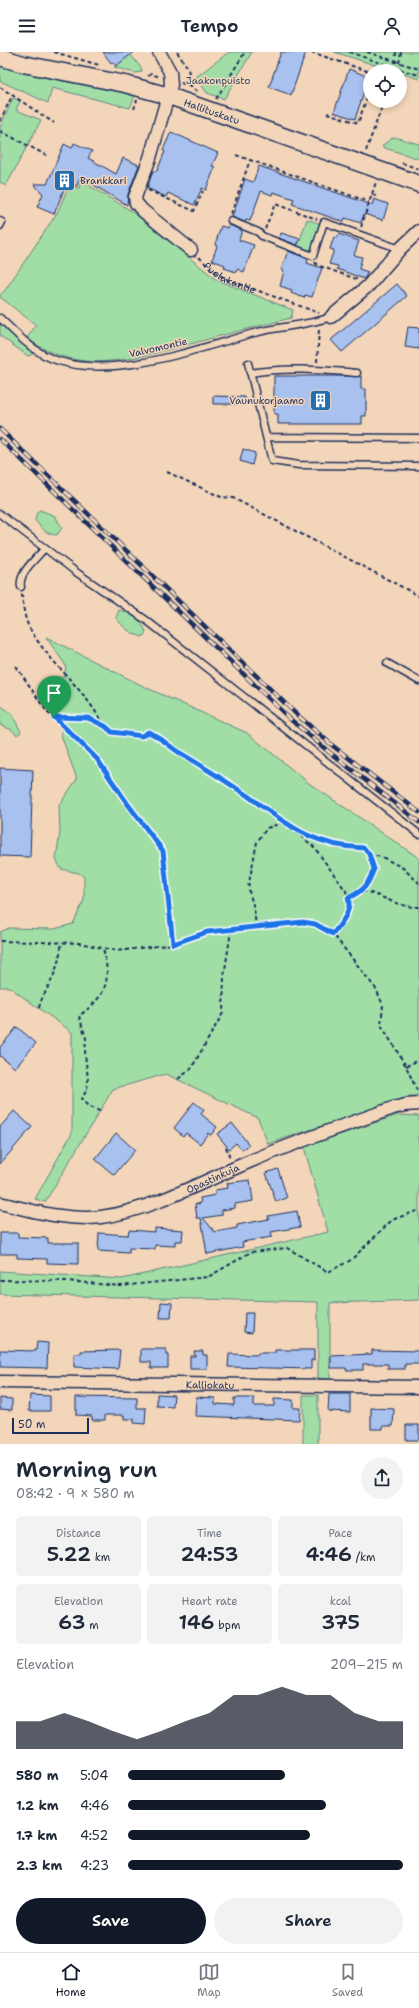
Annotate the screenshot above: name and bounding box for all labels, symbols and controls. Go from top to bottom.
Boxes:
text: Tempo [181,14,238,38]
icon: menu [16,15,38,37]
icon: person [381,15,403,37]
map controls [363,64,407,108]
button: locate [363,64,407,108]
park label: Jaakonpuisto [186,74,250,87]
street label: Hallituskatu [182,96,241,127]
building icon: Brankkari [51,167,77,193]
place label: Brankkari [80,174,127,187]
street label: Puolakantie [201,260,258,296]
street label: Valvomontie [128,334,189,360]
building icon: Vaunukorjaamo [307,387,333,413]
place label: Vaunukorjaamo [229,394,304,407]
pin [37,676,71,717]
icon: arrive [43,682,65,704]
street label: Opastinkuja [184,1161,242,1196]
street label: Kalliokatu [186,1378,235,1392]
scale bar [12,1416,89,1435]
text: 50 m [18,1417,46,1432]
text: Morning run [16,1455,157,1484]
button: share [361,1457,403,1499]
text: 08:42 · 9 × 580 m [16,1485,134,1502]
text: Distance [56,1526,101,1541]
text: Time [197,1526,222,1541]
text: Pace [328,1526,353,1541]
text: 5.22 [47,1541,91,1567]
text: 24:53 [180,1541,239,1567]
text: 4:46 [306,1541,352,1567]
text: km [91,1550,110,1565]
text: /km [352,1550,375,1565]
text: Elevation [54,1594,103,1609]
text: Heart rate [181,1594,238,1609]
text: kcal [330,1594,351,1609]
text: 63 [58,1609,85,1635]
text: 146 [179,1609,215,1635]
text: 375 [321,1609,360,1635]
text: m [85,1618,99,1633]
text: bpm [215,1618,240,1633]
text: Elevation [16,1656,74,1673]
text: 209–215 m [330,1656,403,1673]
text: 580 m [16,1767,59,1784]
text: 5:04 [80,1767,108,1784]
text: 1.2 km [16,1797,59,1814]
text: 4:46 [80,1797,109,1814]
text: 1.7 km [16,1827,57,1844]
text: 4:52 [80,1827,108,1844]
text: 2.3 km [16,1857,62,1874]
text: 4:23 [80,1857,109,1874]
button: Save [16,1898,206,1944]
button: Share [214,1898,403,1944]
tab: Home [56,1961,86,2000]
tab: Map [197,1961,221,2000]
tab: Saved [332,1961,363,2000]

